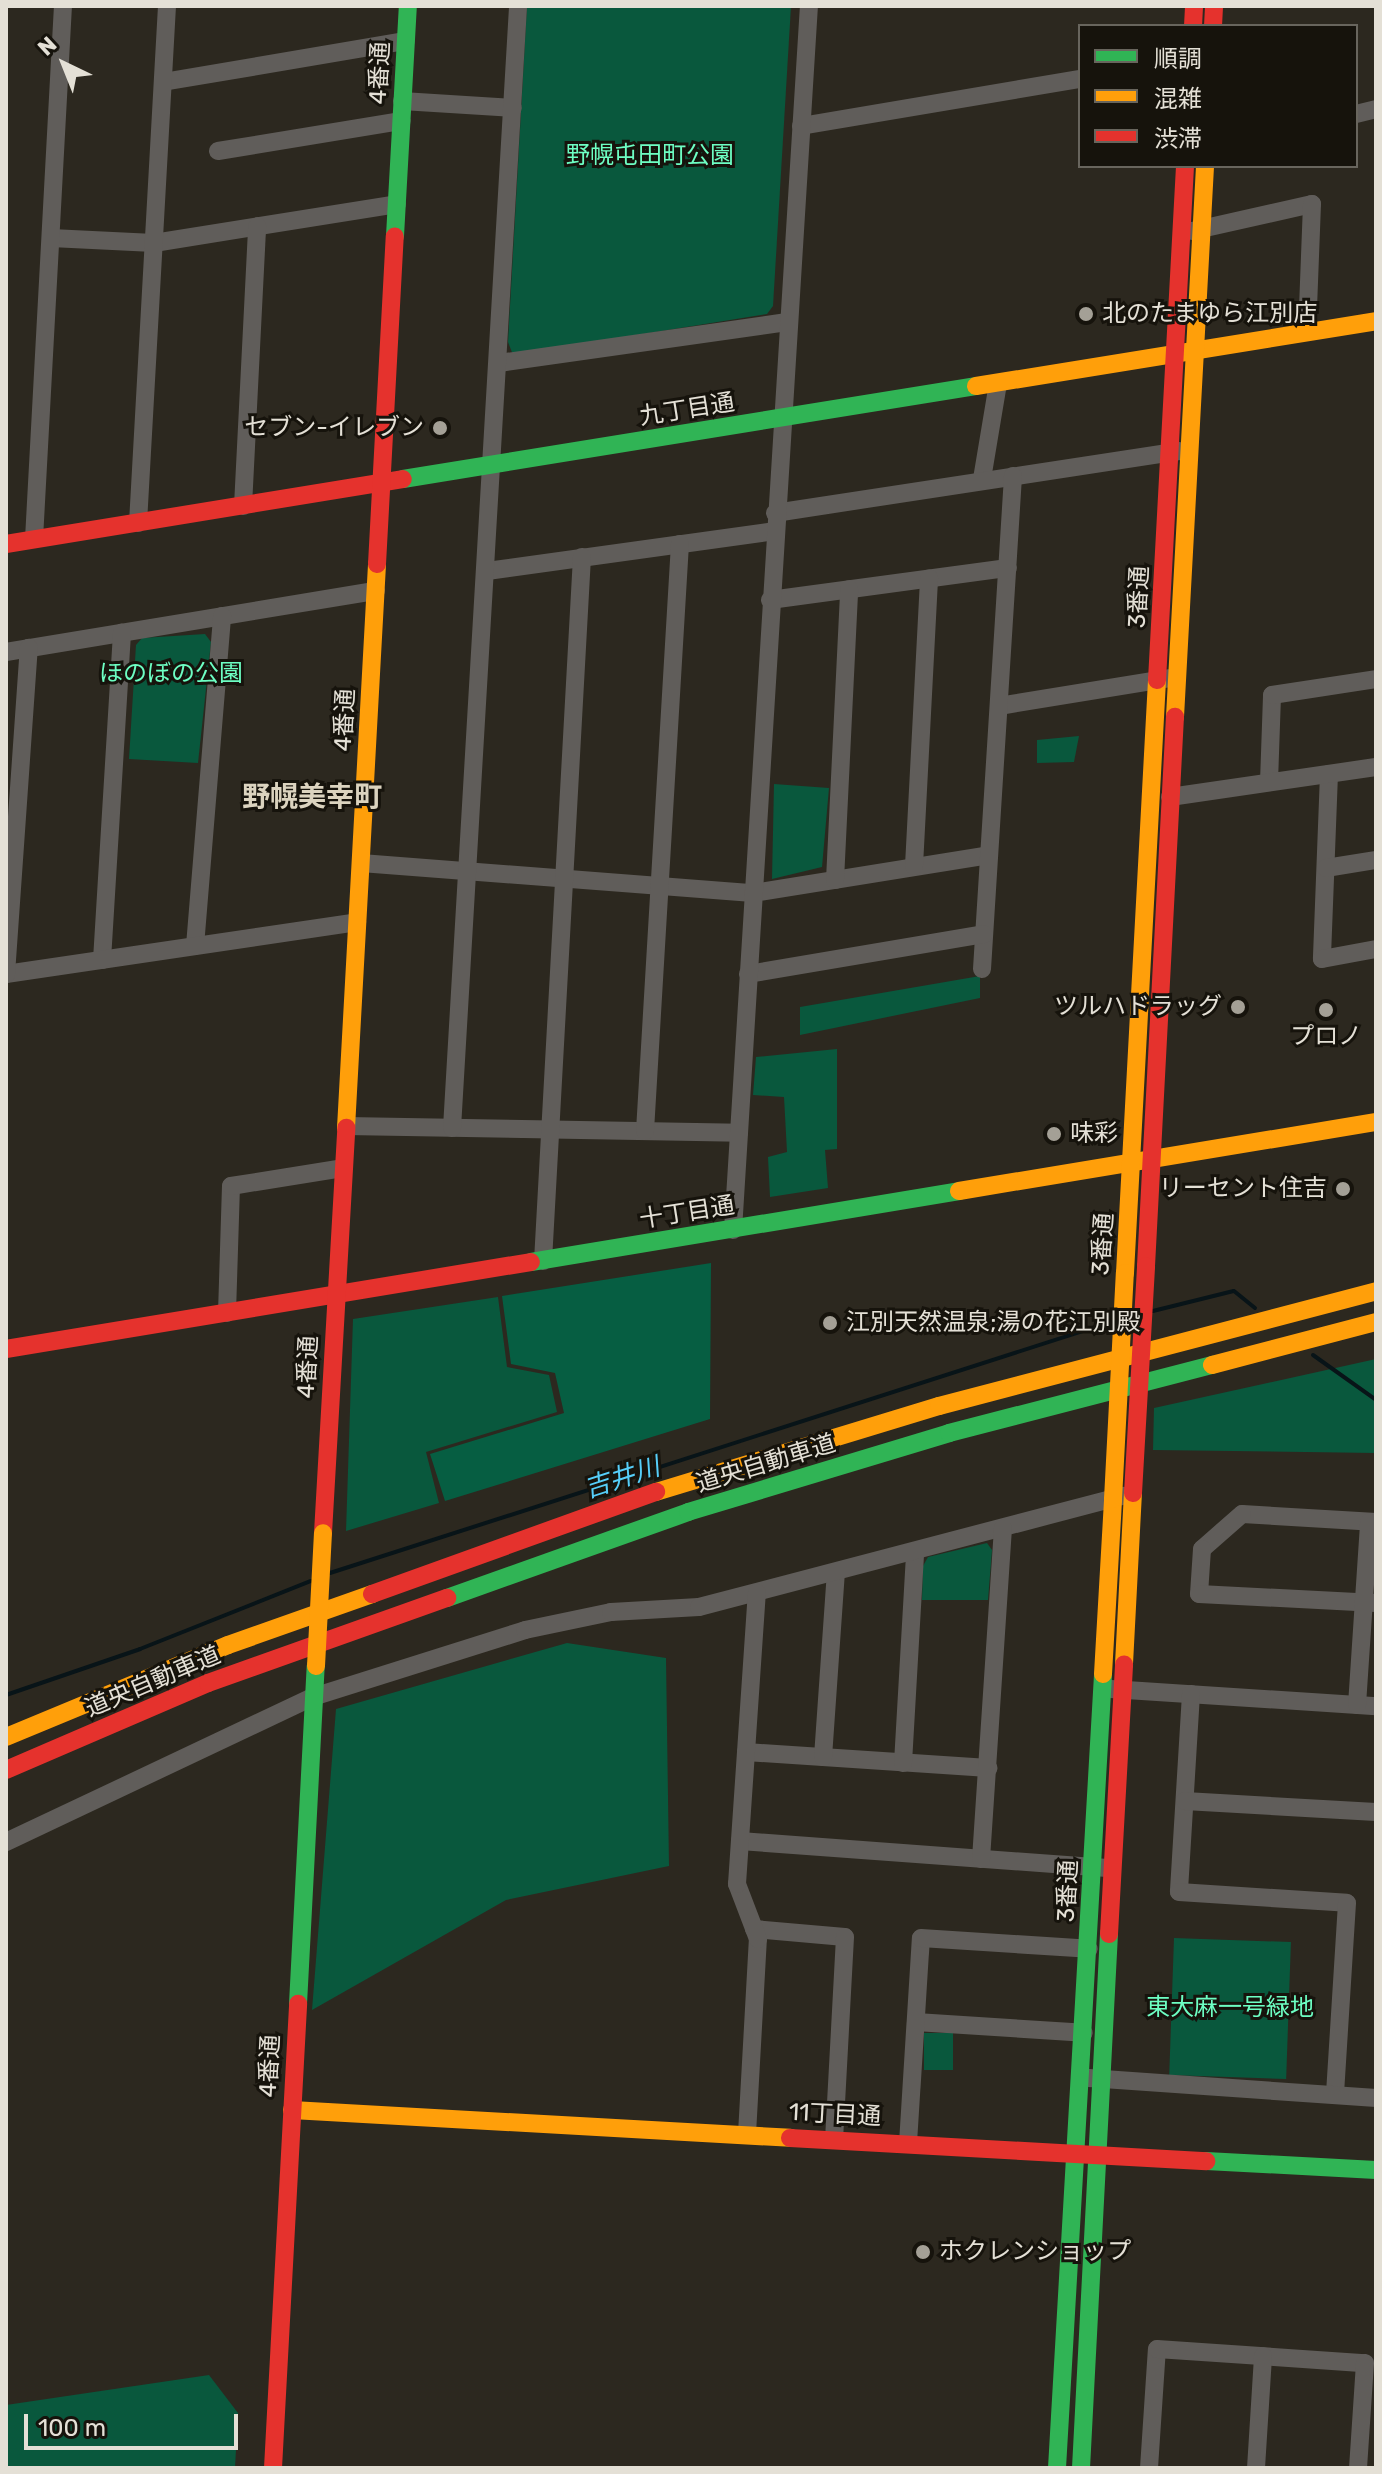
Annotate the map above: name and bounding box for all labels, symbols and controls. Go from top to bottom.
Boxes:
north arrow [24,24,104,104]
legend [1078,24,1358,168]
text: N [32,31,62,61]
street label: 4番通 [364,41,396,105]
text: 順調 [1154,45,1202,73]
text: 混雑 [1154,85,1202,113]
text: 渋滞 [1154,125,1202,153]
park label: 野幌屯田町公園 [566,142,734,170]
place label: 北のたまゆら江別店 [1102,300,1318,328]
marker: 北のたまゆら江別店 [1077,305,1095,323]
street label: 九丁目通 [637,388,737,432]
place label: セブン-イレブン [244,414,424,442]
marker: セブン-イレブン [431,419,449,437]
street label: 3番通 [1123,565,1155,629]
park label: ほのぼの公園 [99,660,243,688]
street label: 4番通 [329,688,361,752]
district label: 野幌美幸町 [242,780,382,814]
place label: ツルハドラッグ [1054,993,1222,1021]
marker: ツルハドラッグ [1229,998,1247,1016]
marker: プロノ [1317,1001,1335,1019]
place label: プロノ [1290,1023,1362,1051]
place label: 味彩 [1070,1120,1118,1148]
marker: 味彩 [1045,1125,1063,1143]
place label: リーセント住吉 [1159,1175,1327,1203]
marker: リーセント住吉 [1334,1180,1352,1198]
street label: 十丁目通 [637,1191,737,1235]
street label: 3番通 [1086,1212,1120,1276]
place label: 江別天然温泉;湯の花江別殿 [846,1309,1141,1337]
marker: 江別天然温泉;湯の花江別殿 [821,1314,839,1332]
street label: 4番通 [292,1335,324,1399]
street label: 道央自動車道 [693,1429,839,1499]
water label: 吉井川 [580,1451,664,1505]
street label: 道央自動車道 [81,1641,225,1723]
street label: 3番通 [1052,1859,1084,1923]
park label: 東大麻一号緑地 [1146,1994,1314,2022]
street label: 4番通 [254,2034,286,2098]
street label: 11丁目通 [788,2098,882,2132]
place label: ホクレンショップ [939,2238,1131,2266]
marker: ホクレンショップ [914,2243,932,2261]
scale bar [28,2398,242,2448]
text: 100 m [38,2414,106,2442]

